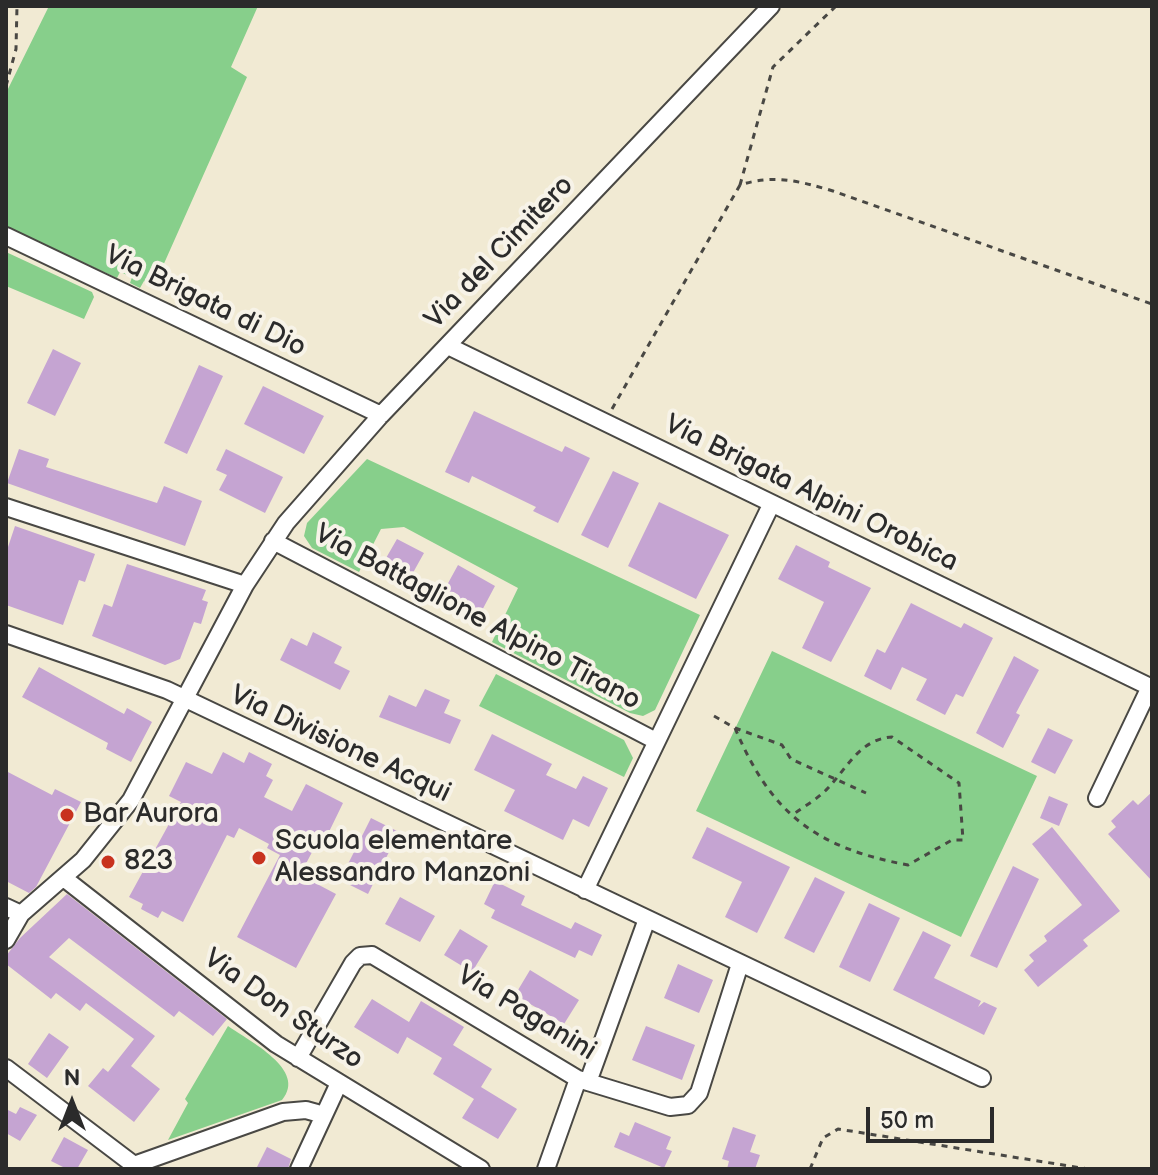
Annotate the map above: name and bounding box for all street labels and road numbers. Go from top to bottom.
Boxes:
street label: Via del Cimitero [419,170,581,336]
street label: Via Brigata di Dio [99,239,311,365]
street label: Via Brigata Alpini Orobica [659,408,963,580]
street label: Via Battaglione Alpino Tirano [308,518,646,718]
street label: Via Divisione Acqui [224,679,456,811]
street label: Via Don Sturzo [197,943,369,1077]
street label: Via Paganini [450,959,602,1069]

